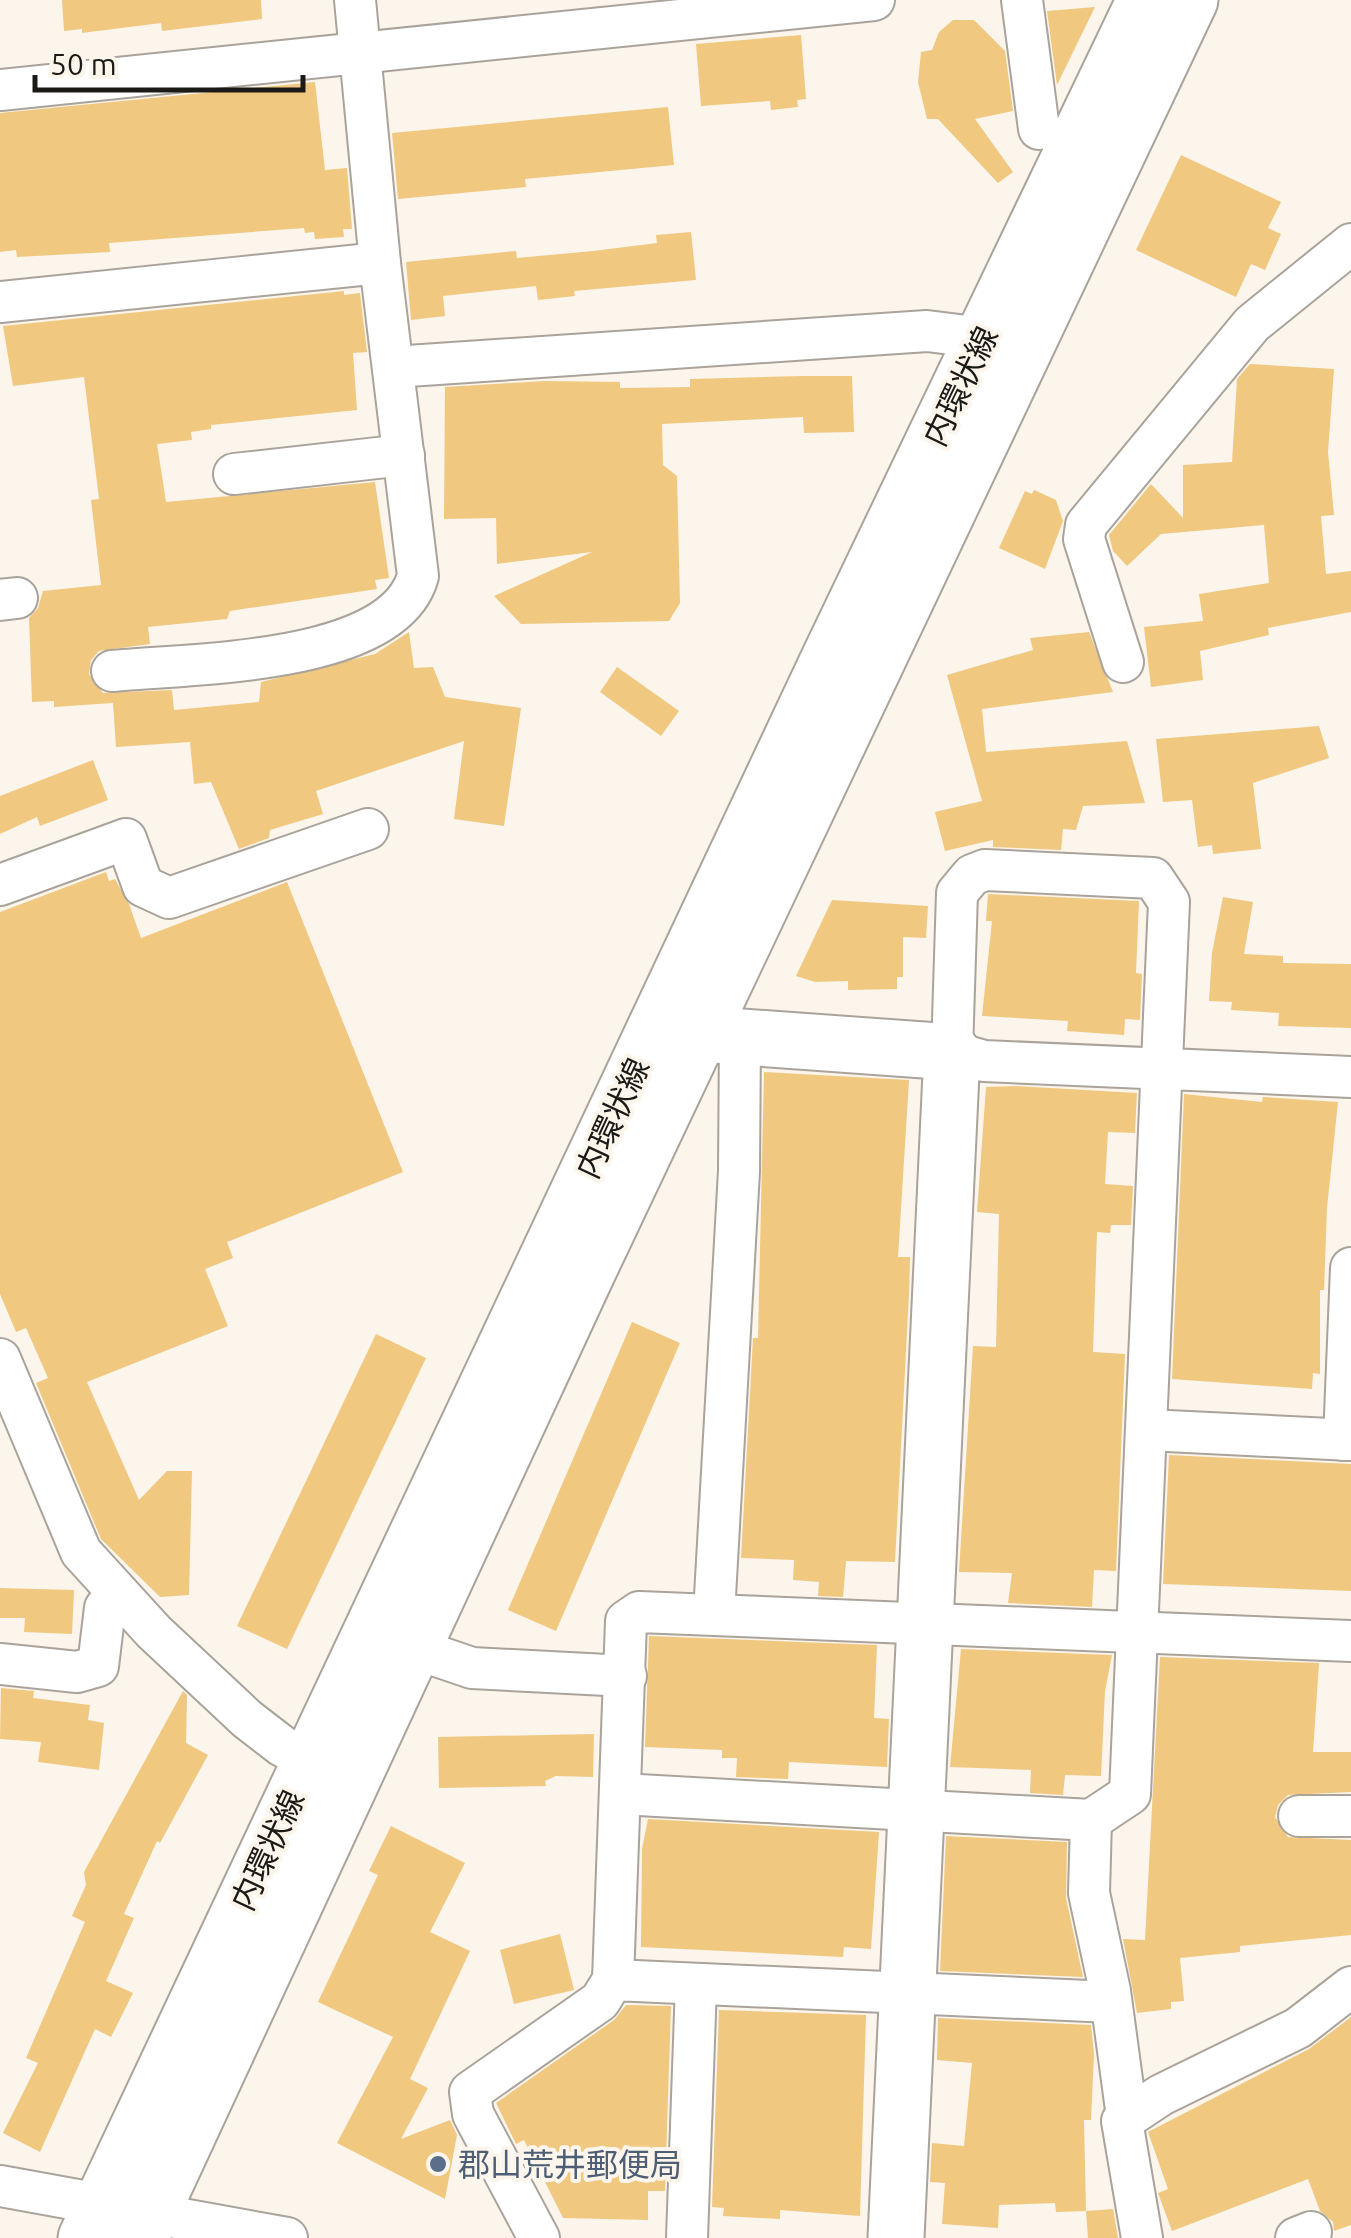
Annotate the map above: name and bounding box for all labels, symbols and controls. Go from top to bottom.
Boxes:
scale bar [35,30,302,92]
text: 50 m [50,47,117,81]
street label: 内環状線 [916,321,1004,451]
street label: 内環状線 [569,1052,655,1184]
street label: 内環状線 [224,1784,310,1916]
place label: 郡山荒井郵便局 [458,2146,682,2182]
marker: 郡山荒井郵便局 [427,2153,449,2175]

